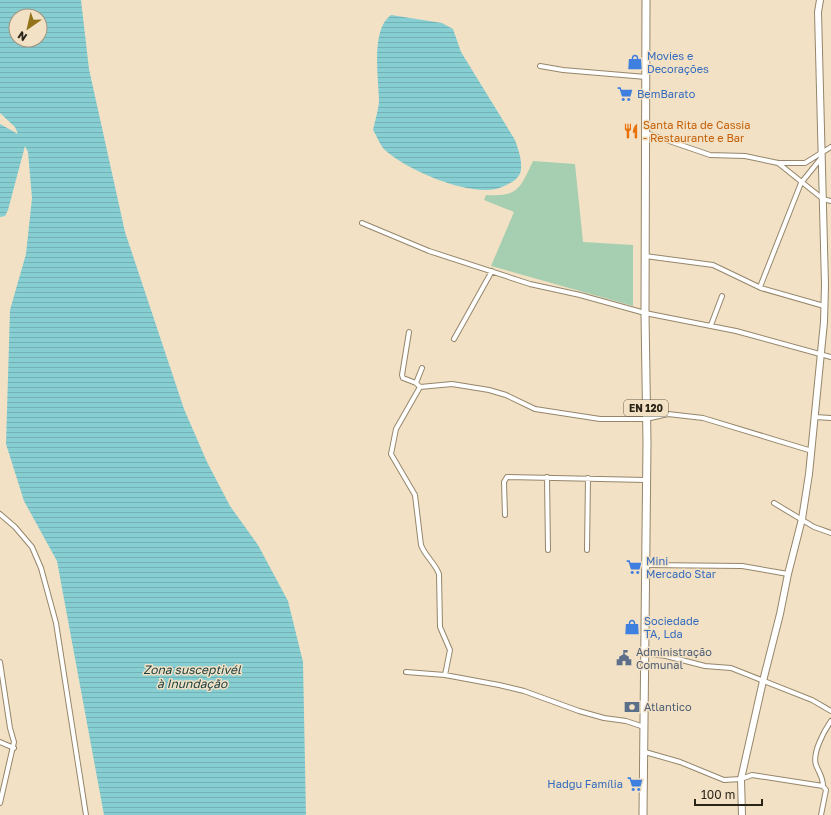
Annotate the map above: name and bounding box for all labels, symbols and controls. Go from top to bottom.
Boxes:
north arrow [8,8,48,48]
text: N [15,29,29,44]
place label: Movies e Decorações [647,49,709,75]
shop icon: Movies e Decorações [626,53,644,71]
supermarket icon: BemBarato [616,85,634,103]
place label: BemBarato [637,87,696,100]
place label: Santa Rita de Cassia - Restaurante e Bar [643,118,750,144]
restaurant icon: Santa Rita de Cassia - Restaurante e Bar [622,122,640,140]
road number: EN 120 [624,400,668,416]
place label: Mini Mercado Star [646,554,717,580]
supermarket icon: Mini Mercado Star [625,558,643,576]
place label: Sociedade TA, Lda [644,614,699,640]
shop icon: Sociedade TA, Lda [623,618,641,636]
place label: Administração Comunal [636,645,712,671]
public building icon: Administração Comunal [615,649,633,667]
water label: Zona susceptivél à Inundação [143,662,242,691]
bank icon: Atlantico [623,698,641,716]
place label: Atlantico [644,700,692,713]
supermarket icon: Hadgu Família [626,775,644,793]
place label: Hadgu Família [547,777,623,790]
scale bar [695,781,762,807]
text: 100 m [701,787,735,802]

